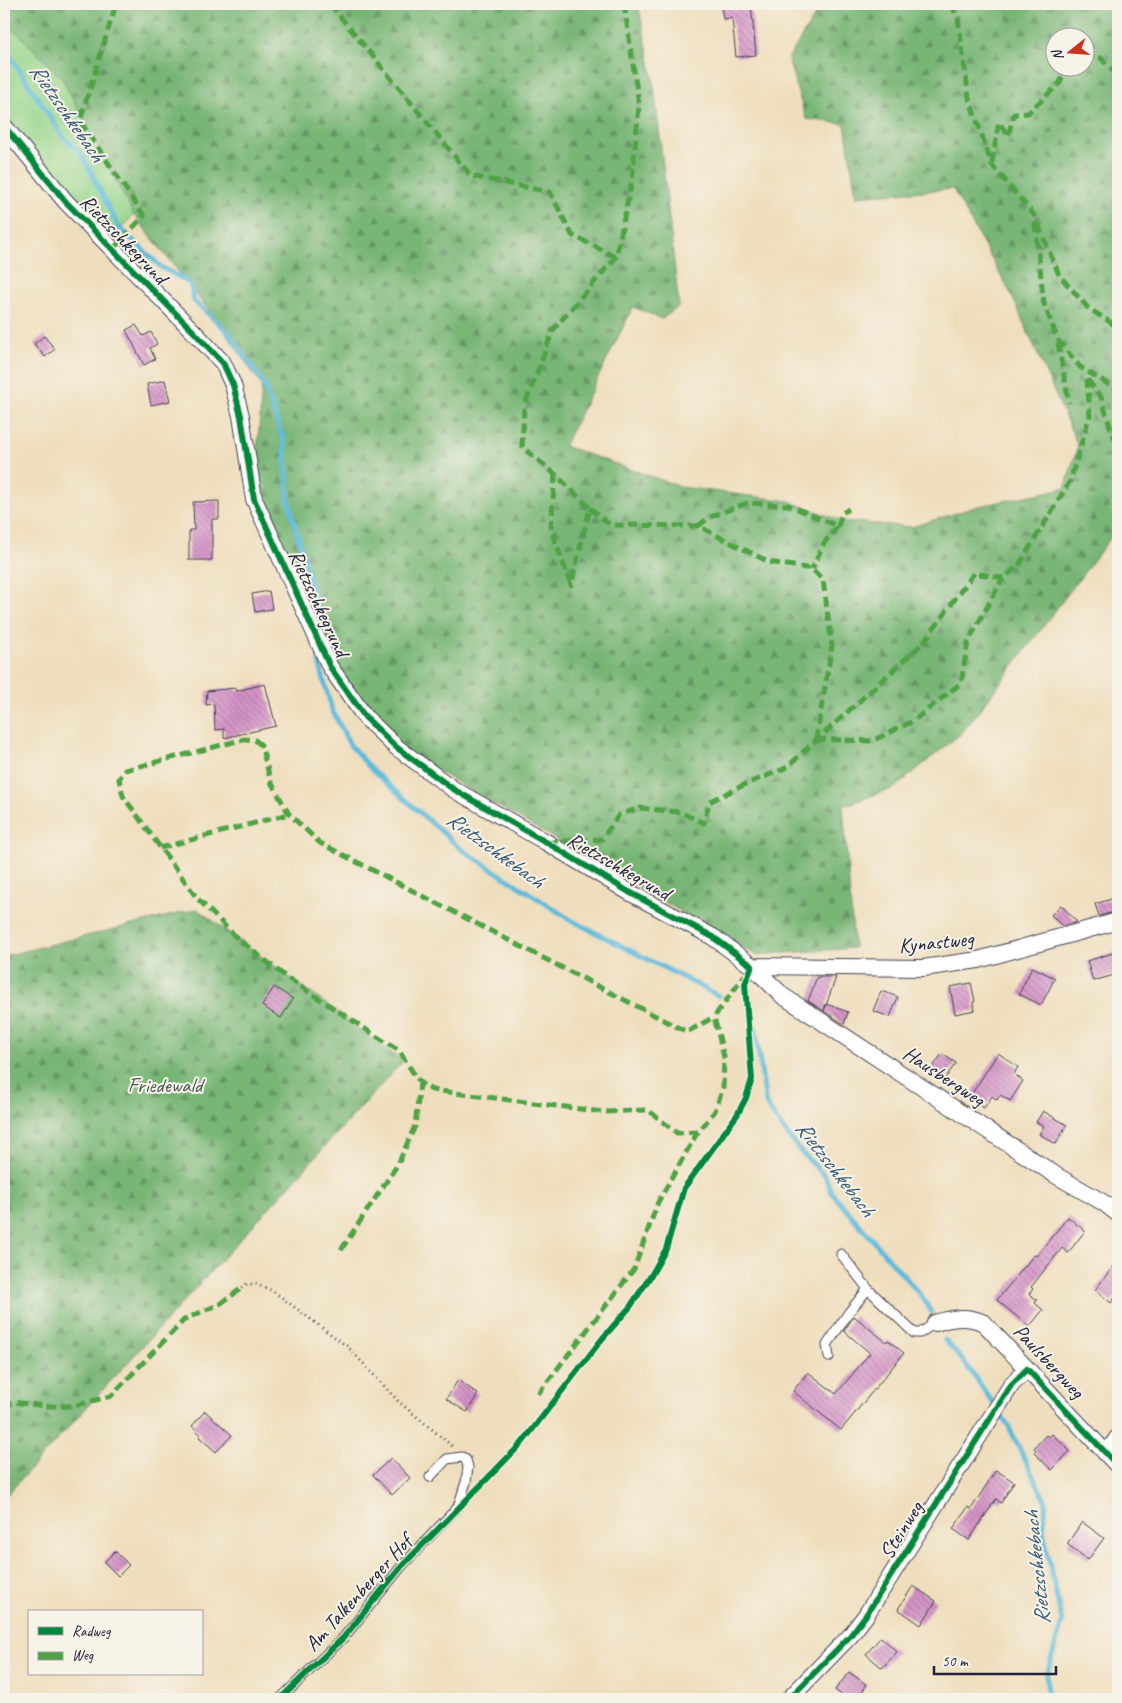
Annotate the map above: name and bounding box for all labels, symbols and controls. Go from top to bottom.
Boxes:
north arrow [1044,28,1094,78]
text: N [1048,47,1067,62]
water label: Rietzschkebach [23,58,112,169]
street label: Rietzschkegrund [75,189,176,292]
street label: Rietzschkegrund [283,546,357,664]
water label: Rietzschkebach [441,805,551,896]
street label: Rietzschkegrund [563,826,678,908]
street label: Kynastweg [897,925,976,959]
street label: Hausbergweg [898,1040,991,1113]
park label: Friedewald [128,1072,206,1098]
water label: Rietzschkebach [789,1115,883,1224]
street label: Paulsbergweg [1008,1318,1091,1405]
street label: Steinweg [873,1495,930,1564]
water label: Rietzschkebach [1017,1508,1057,1626]
street label: Am Talkenberger Hof [299,1526,420,1657]
legend [28,1610,202,1676]
text: Radweg [72,1622,112,1641]
scale bar [934,1643,1057,1675]
text: Weg [72,1646,94,1665]
text: 50 m [942,1652,969,1671]

